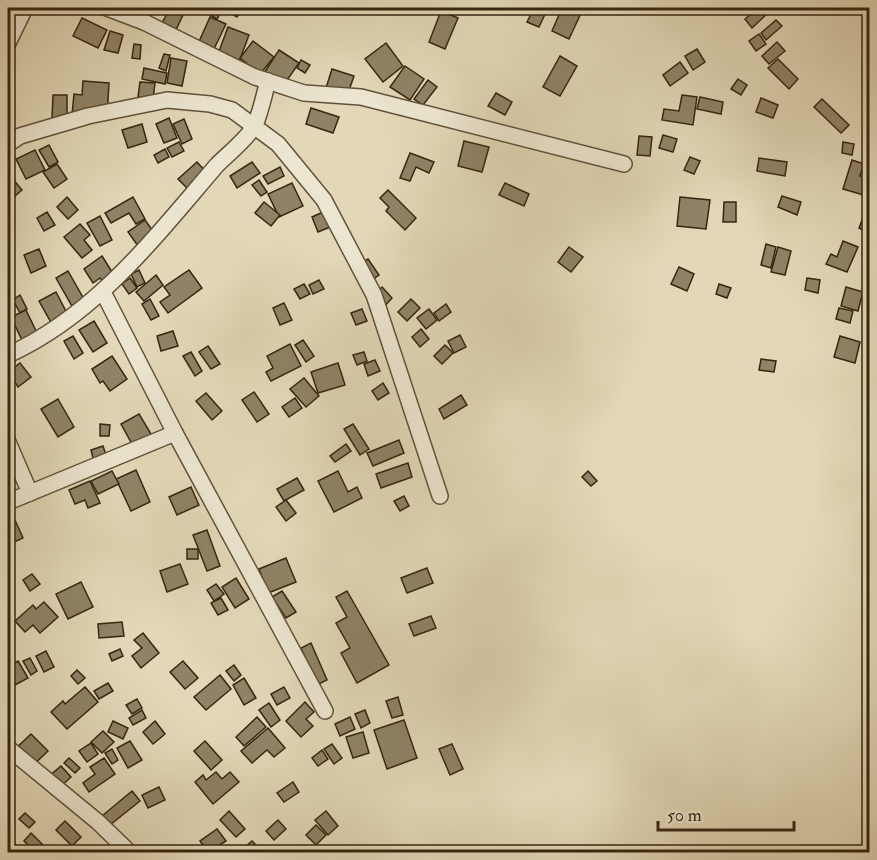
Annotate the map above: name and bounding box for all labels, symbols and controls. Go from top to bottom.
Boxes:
scale bar [658,794,794,832]
text: 50 m [667,804,702,827]

